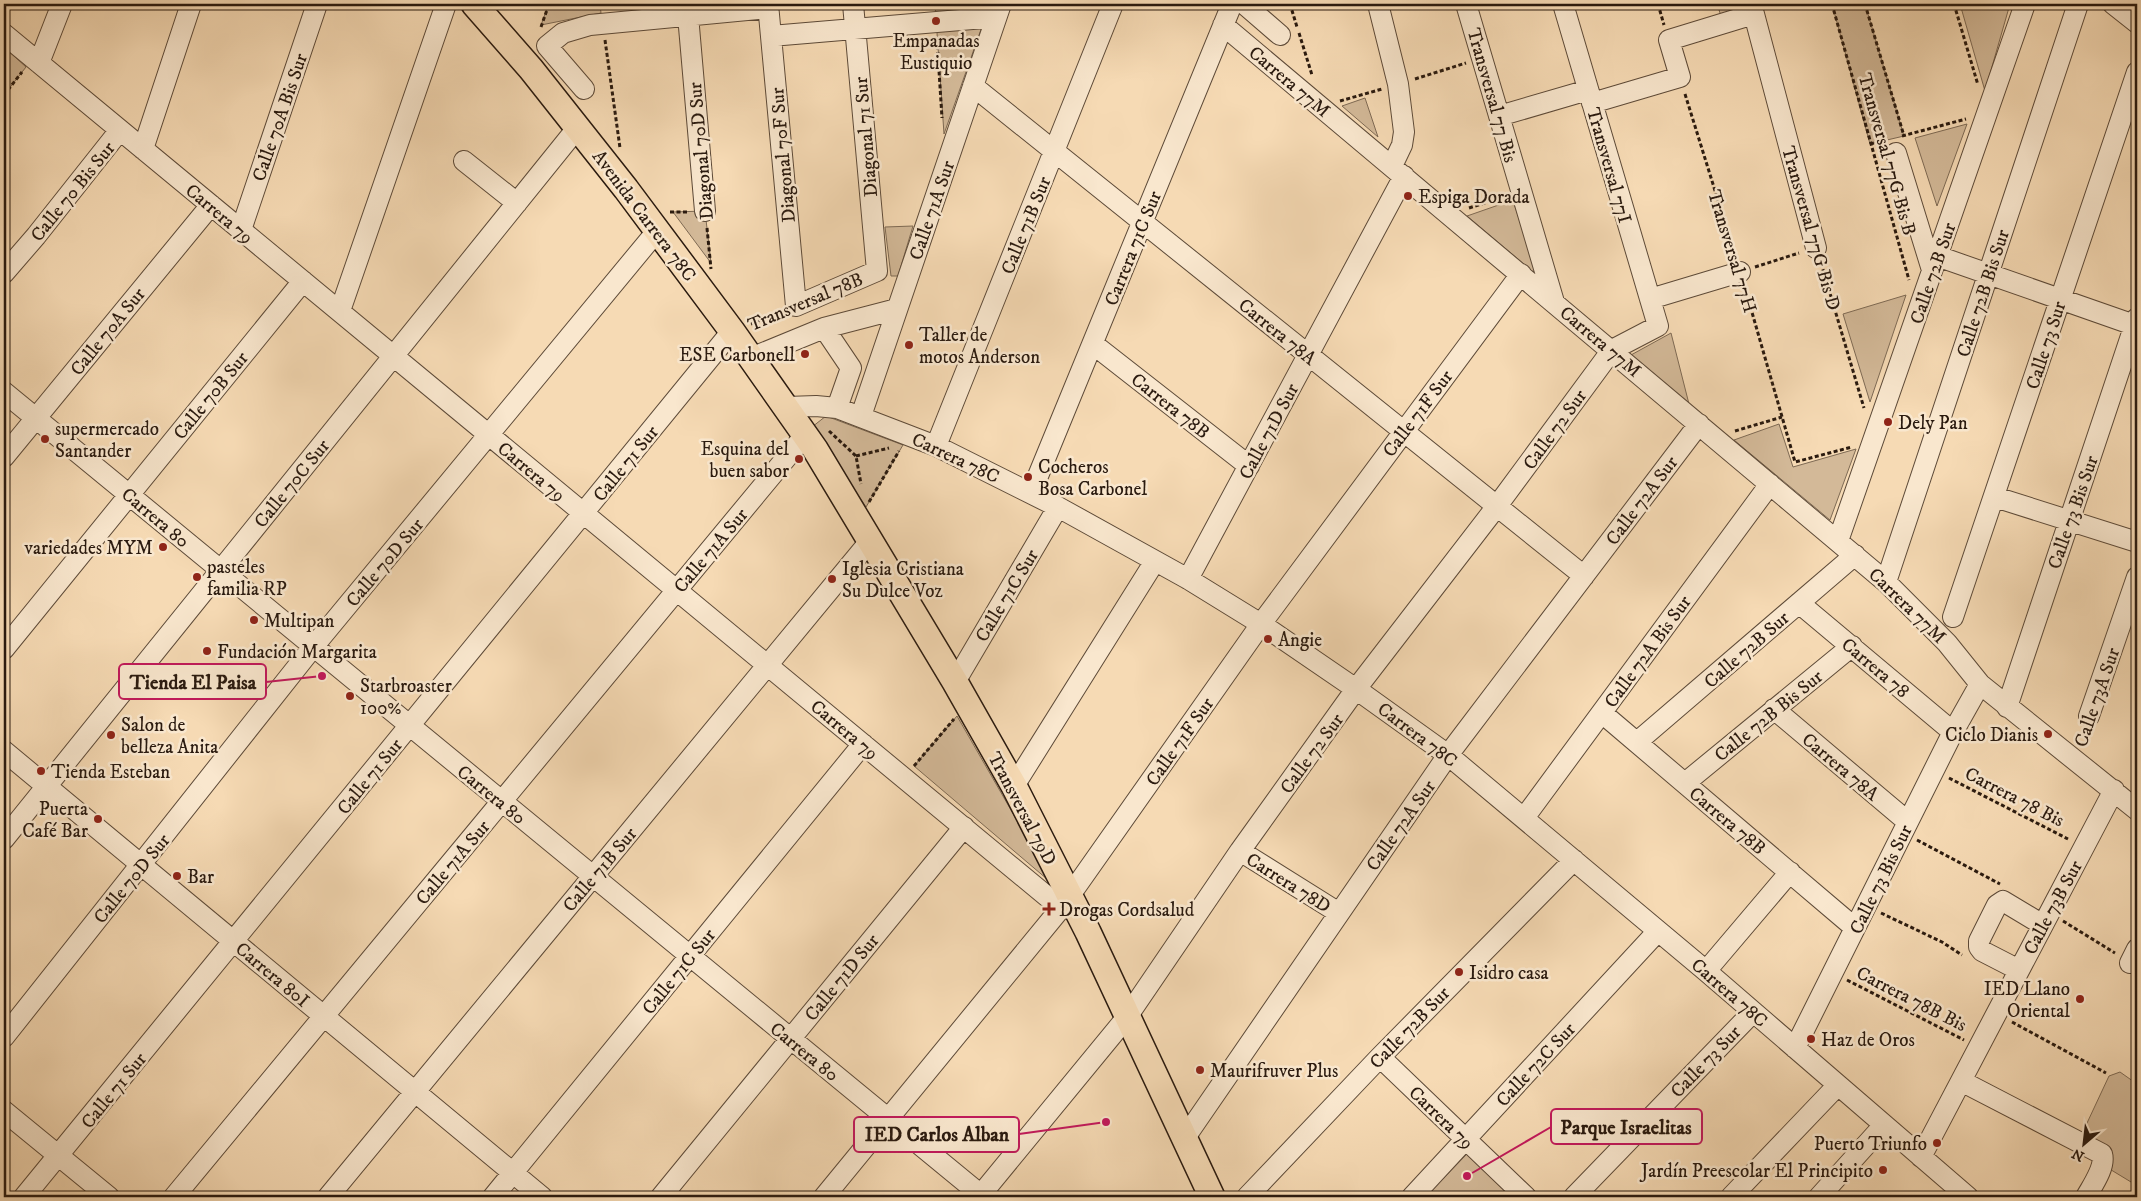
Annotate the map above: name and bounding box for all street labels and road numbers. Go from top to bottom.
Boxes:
street label: Transversal 77 Bis [1461,26,1522,165]
street label: Carrera 77M [1244,41,1334,123]
street label: Calle 70A Bis Sur [248,50,313,185]
street label: Transversal 77G Bis B [1852,71,1921,238]
street label: Diagonal 71 Sur [850,76,883,198]
street label: Diagonal 70D Sur [684,81,719,221]
street label: Diagonal 70F Sur [766,86,801,223]
street label: Transversal 77I [1581,105,1636,226]
street label: Calle 70 Bis Sur [26,137,120,246]
street label: Transversal 77G Bis D [1776,143,1845,313]
street label: Avenida Carrera 78C [587,146,701,286]
street label: Calle 71A Sur [905,158,960,263]
street label: Calle 71B Sur [996,173,1056,278]
street label: Carrera 79 [180,179,258,249]
street label: Transversal 77H [1702,187,1761,316]
street label: Carrera 71C Sur [1100,188,1167,309]
street label: Calle 72B Sur [1905,220,1961,327]
street label: Calle 72B Bis Sur [1952,227,2015,360]
street label: Transversal 78B [745,268,867,337]
street label: Calle 70A Sur [66,283,151,381]
street label: Carrera 78A [1233,294,1321,371]
street label: Calle 73 Sur [2021,298,2071,392]
street label: Carrera 77M [1555,301,1645,383]
street label: Calle 70B Sur [169,347,254,445]
street label: Calle 71F Sur [1378,366,1458,462]
street label: Carrera 78B [1126,368,1214,444]
street label: Calle 71D Sur [1234,380,1304,484]
street label: Calle 72 Sur [1518,385,1592,475]
street label: Calle 71 Sur [589,421,664,507]
street label: Carrera 78C [908,428,1003,489]
street label: Calle 70C Sur [250,435,335,533]
street label: Carrera 79 [492,437,570,507]
street label: Calle 72A Sur [1601,452,1683,550]
street label: Calle 73 Bis Sur [2043,453,2104,572]
street label: Carrera 80 [116,483,194,553]
street label: Calle 71A Sur [669,504,753,598]
street label: Calle 70D Sur [341,514,429,612]
street label: Calle 71C Sur [971,545,1044,646]
street label: Carrera 77M [1863,563,1951,649]
street label: Calle 72A Bis Sur [1600,591,1697,712]
street label: Calle 72B Sur [1700,607,1794,693]
street label: Carrera 78 [1836,633,1914,703]
street label: Calle 73A Sur [2070,645,2125,750]
street label: Calle 72B Bis Sur [1710,665,1828,767]
street label: Calle 71F Sur [1141,693,1219,791]
street label: Carrera 79 [805,695,883,765]
street label: Carrera 78C [1373,698,1462,773]
street label: Calle 72 Sur [1275,709,1349,799]
street label: Carrera 78A [1797,728,1884,807]
street label: Calle 71 Sur [333,734,408,820]
street label: Transversal 79D [982,748,1061,869]
street label: Carrera 80 [452,761,530,830]
street label: Carrera 78 Bis [1961,762,2068,832]
street label: Calle 72A Sur [1361,776,1441,876]
street label: Carrera 78B [1684,782,1770,860]
street label: Calle 71A Sur [411,816,495,910]
street label: Calle 73 Bis Sur [1845,821,1918,938]
street label: Calle 71B Sur [558,823,642,917]
street label: Calle 70D Sur [89,829,175,928]
street label: Carrera 78D [1242,848,1335,918]
street label: Calle 73B Sur [2019,857,2088,959]
street label: Calle 71C Sur [638,924,721,1020]
street label: Calle 71D Sur [800,930,884,1026]
street label: Carrera 80I [230,938,314,1013]
street label: Carrera 78C [1686,954,1772,1033]
street label: Carrera 78B Bis [1852,962,1970,1037]
street label: Calle 72B Sur [1365,982,1455,1074]
street label: Carrera 80 [765,1018,843,1087]
street label: Calle 72C Sur [1491,1018,1581,1112]
street label: Calle 73 Sur [1666,1021,1746,1103]
street label: Calle 71 Sur [77,1048,152,1134]
street label: Carrera 79 [1404,1082,1478,1155]

